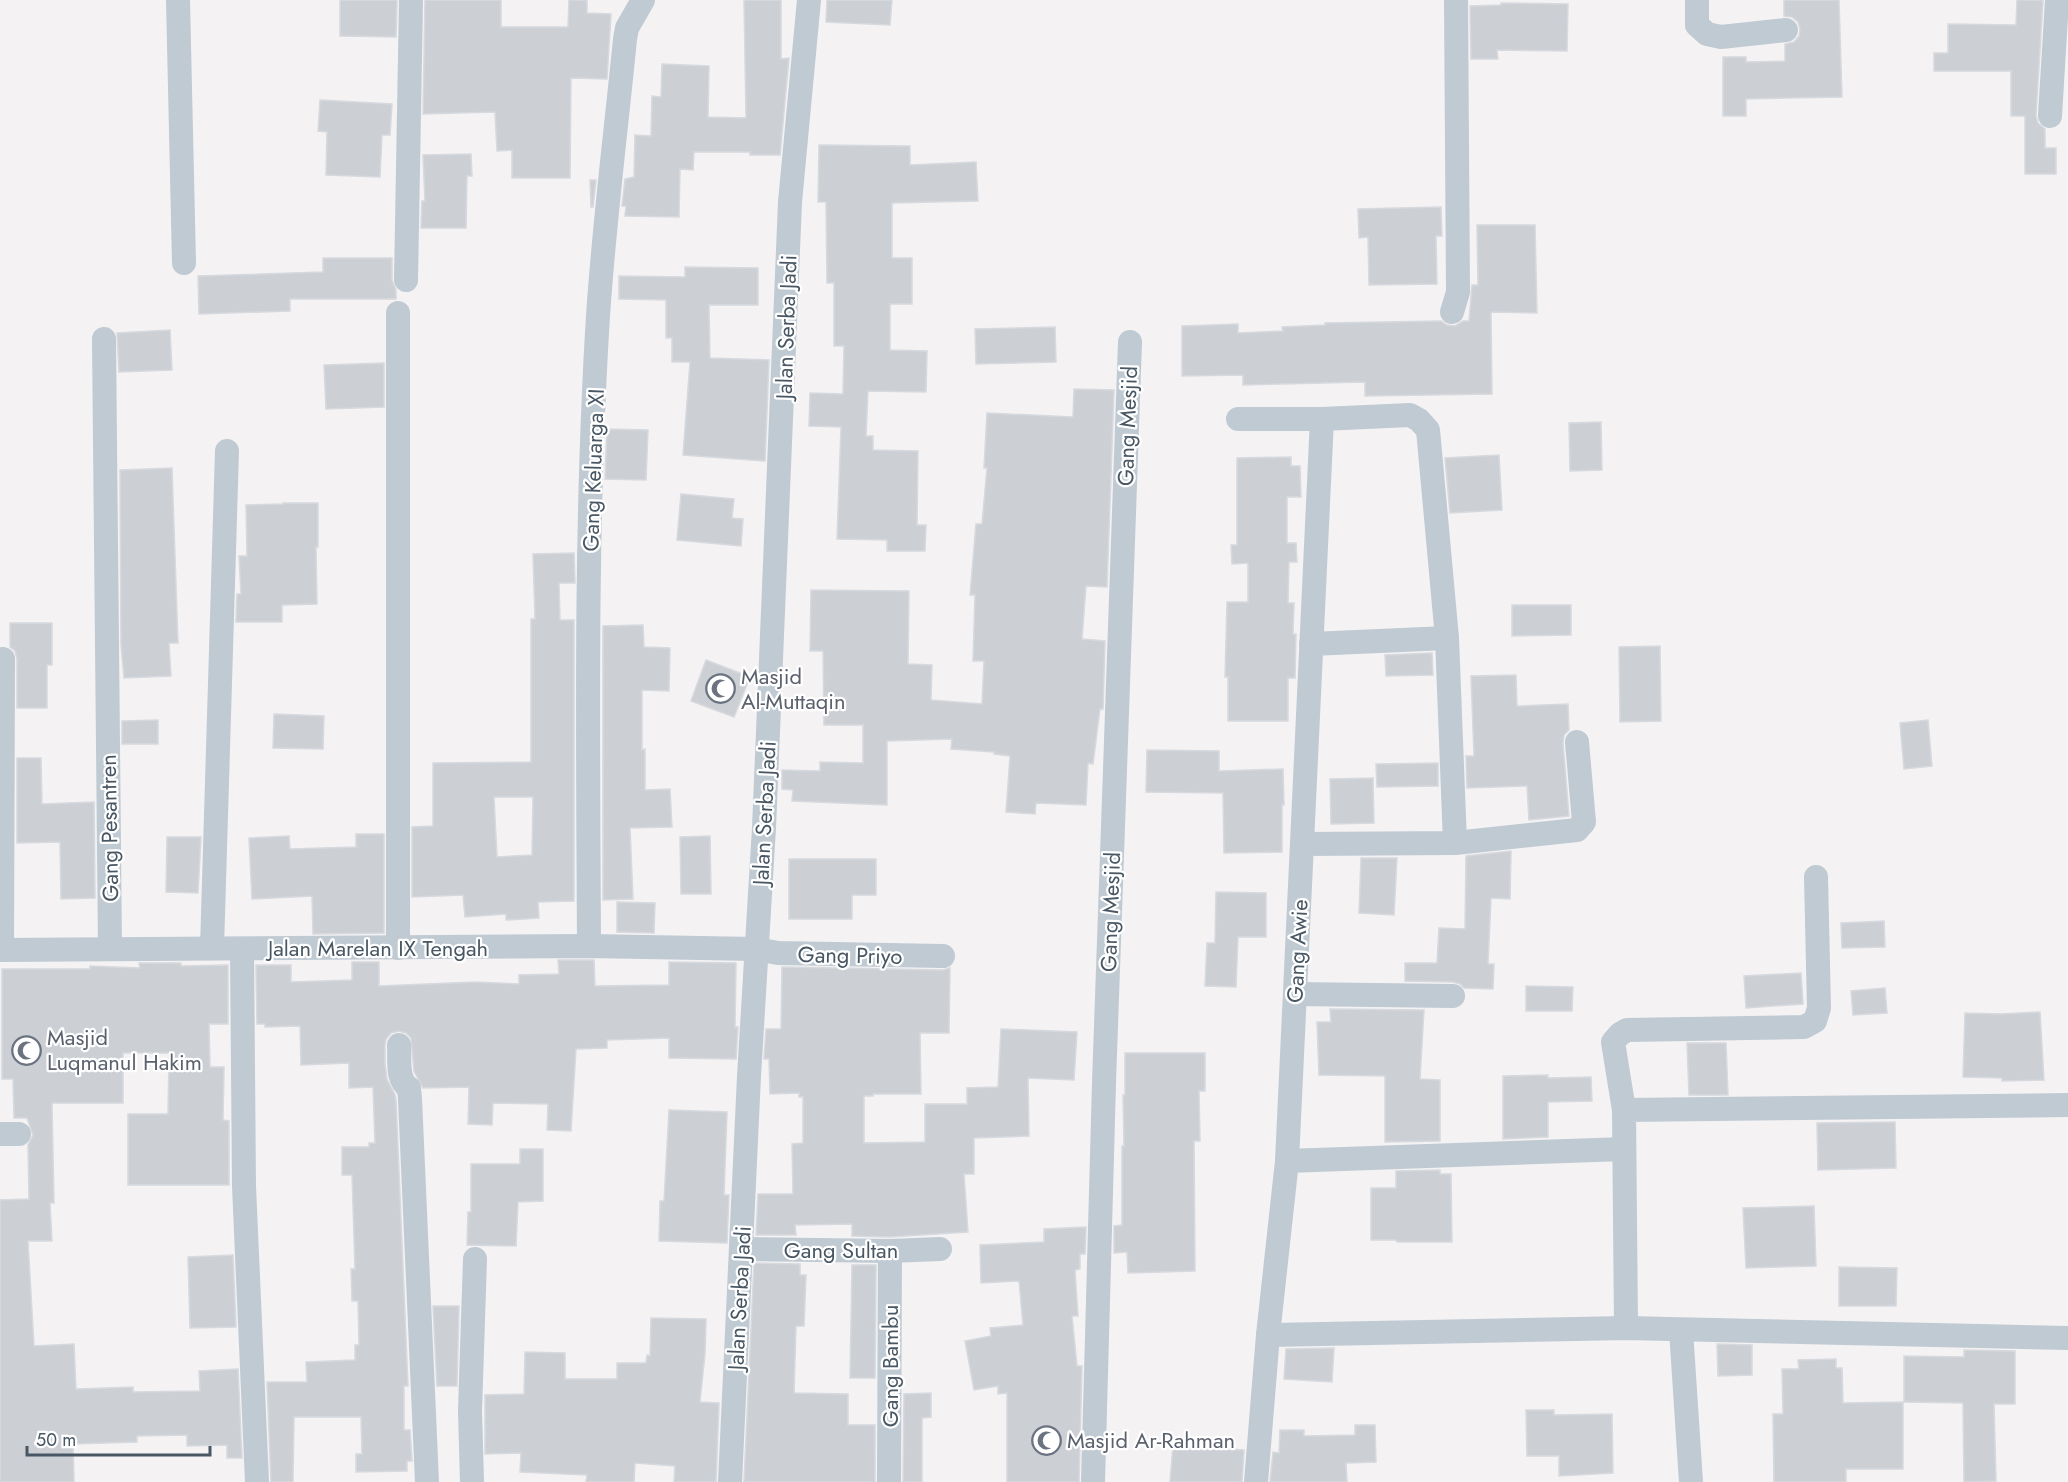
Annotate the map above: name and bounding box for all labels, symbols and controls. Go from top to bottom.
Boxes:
street label: Jalan Serba Jadi [767,254,805,403]
street label: Gang Mesjid [1109,365,1145,487]
street label: Gang Keluarga XI [574,388,612,552]
place label: Masjid Al-Muttaqin [741,660,846,717]
mosque icon: Masjid Al-Muttaqin [704,673,736,705]
street label: Jalan Serba Jadi [744,740,784,889]
street label: Gang Pesantren [92,754,126,902]
street label: Gang Mesjid [1092,851,1128,973]
street label: Gang Awie [1278,898,1316,1004]
street label: Jalan Marelan IX Tengah [265,932,488,964]
street label: Gang Priyo [797,938,903,972]
place label: Masjid Luqmanul Hakim [47,1021,202,1078]
mosque icon: Masjid Luqmanul Hakim [10,1034,42,1066]
street label: Jalan Serba Jadi [719,1225,759,1374]
street label: Gang Sultan [784,1234,898,1266]
street label: Gang Bambu [874,1305,906,1427]
scale bar [27,1419,210,1457]
mosque icon: Masjid Ar-Rahman [1030,1424,1062,1456]
place label: Masjid Ar-Rahman [1067,1424,1235,1456]
text: 50 m [36,1427,76,1453]

